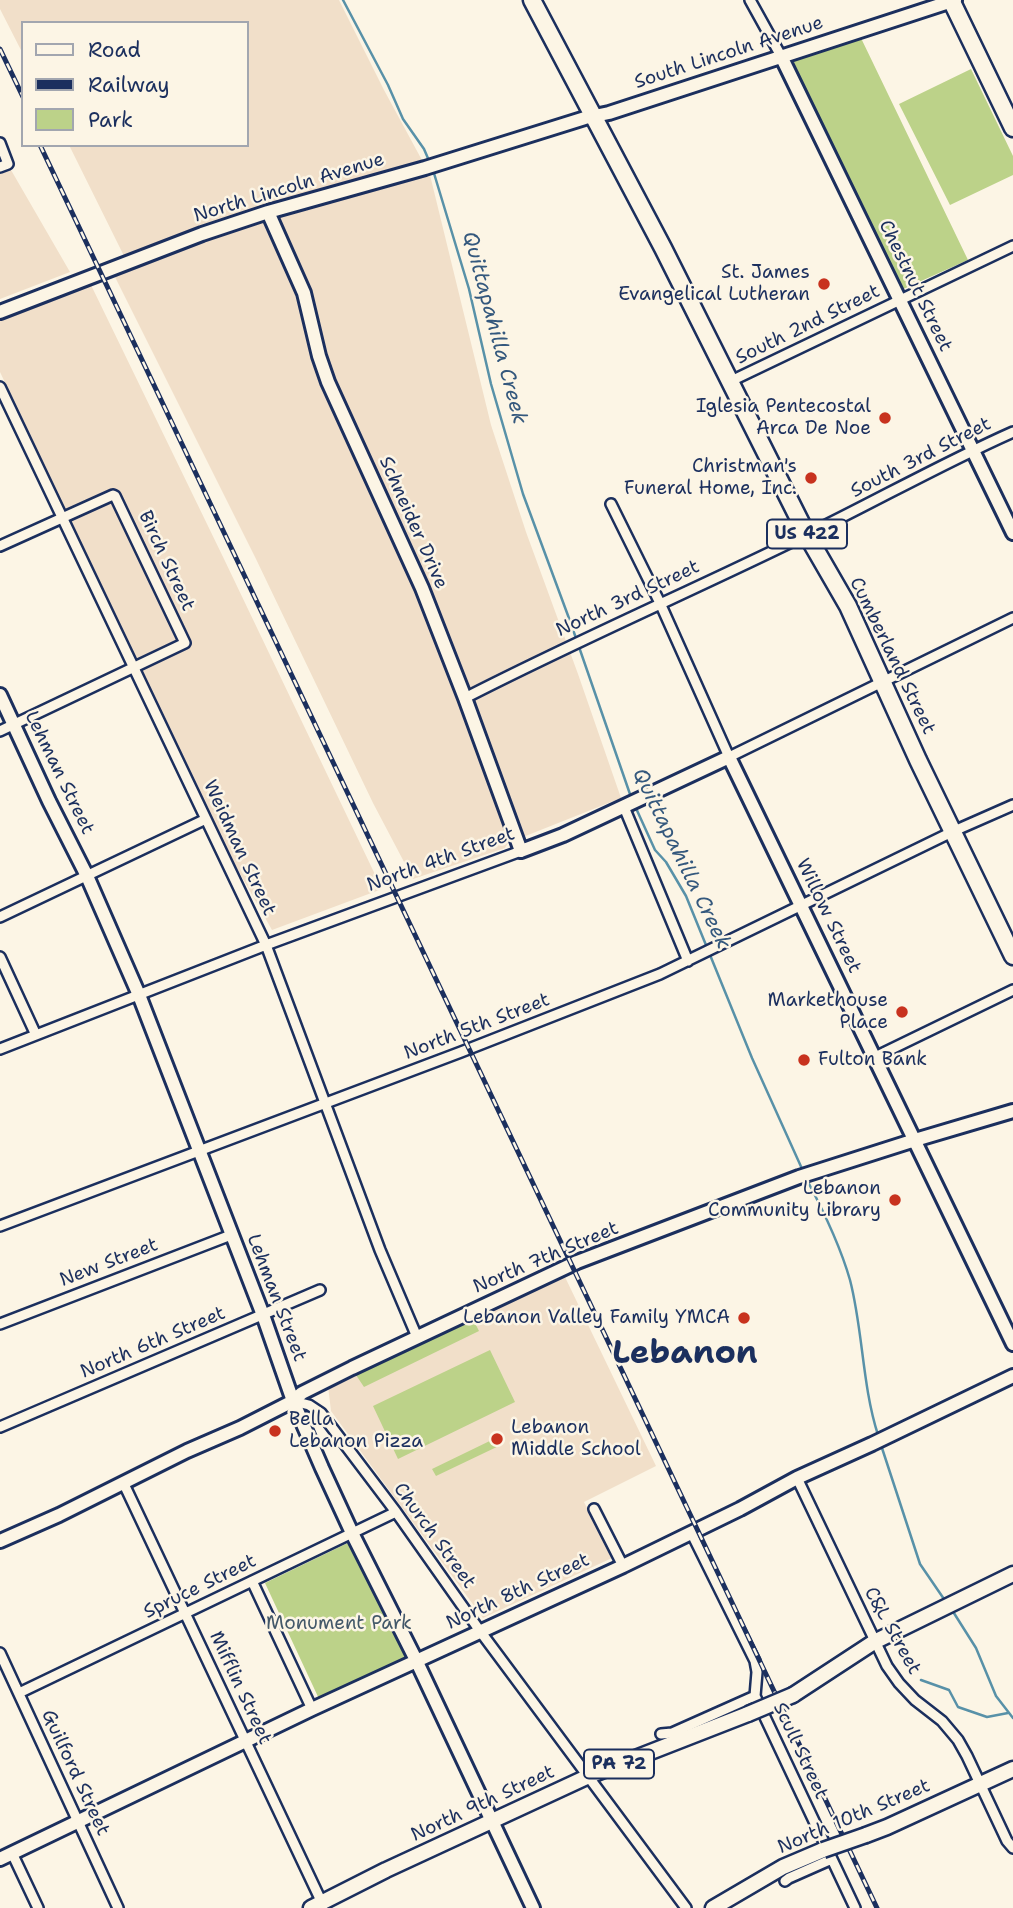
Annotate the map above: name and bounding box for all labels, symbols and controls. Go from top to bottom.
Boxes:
street label: South Lincoln Avenue [632,12,826,94]
legend [21,21,248,147]
text: Road [88,36,141,64]
text: Railway [88,71,170,99]
text: Park [88,106,133,134]
street label: North Lincoln Avenue [191,148,387,228]
street label: Chestnut Street [873,217,957,355]
water label: Quittapahilla Creek [456,229,532,427]
place label: St. James Evangelical Lutheran [618,262,810,306]
marker: St. James Evangelical Lutheran [816,276,832,292]
street label: South 2nd Street [732,280,884,370]
place label: Iglesia Pentecostal Arca De Noe [696,396,871,440]
marker: Iglesia Pentecostal Arca De Noe [877,410,893,426]
street label: South 3rd Street [847,413,995,503]
street label: Schneider Drive [374,453,452,593]
place label: Christman's Funeral Home, Inc. [624,456,797,500]
marker: Christman's Funeral Home, Inc. [803,470,819,486]
street label: Birch Street [133,507,199,615]
road number: US 422 [767,520,847,548]
street label: North 3rd Street [553,556,703,642]
street label: Cumberland Street [844,574,940,738]
street label: Lehman Street [19,708,99,838]
water label: Quittapahilla Creek [626,764,736,954]
street label: Weidman Street [198,776,280,920]
street label: North 4th Street [364,823,518,897]
street label: Willow Street [790,855,866,977]
street label: North 5th Street [401,989,553,1065]
place label: Markethouse Place [768,990,888,1034]
marker: Markethouse Place [894,1004,910,1020]
place label: Fulton Bank [818,1049,927,1071]
marker: Fulton Bank [796,1052,812,1068]
place label: Lebanon Community Library [708,1178,881,1222]
marker: Lebanon Community Library [887,1192,903,1208]
street label: North 7th Street [470,1217,622,1299]
street label: Lehman Street [241,1231,311,1365]
street label: New Street [57,1234,161,1292]
street label: North 6th Street [77,1302,229,1384]
place label: Lebanon Valley Family YMCA [463,1307,730,1329]
marker: Lebanon Valley Family YMCA [736,1310,752,1326]
district label: Lebanon [612,1334,758,1374]
place label: Bella Lebanon Pizza [289,1409,423,1453]
place label: Lebanon Middle School [511,1417,641,1461]
marker: Bella Lebanon Pizza [267,1423,283,1439]
marker: Lebanon Middle School [489,1431,505,1447]
street label: Church Street [388,1479,480,1593]
street label: North 8th Street [443,1549,593,1635]
street label: Spruce Street [140,1550,260,1624]
street label: C&L Street [859,1583,925,1679]
park label: Monument Park [266,1613,412,1635]
street label: Mifflin Street [204,1628,276,1748]
street label: Scull Street [768,1699,832,1803]
street label: Guilford Street [36,1706,114,1840]
road number: PA 72 [584,1750,654,1778]
street label: North 9th Street [408,1761,558,1847]
street label: North 10th Street [774,1775,934,1859]

